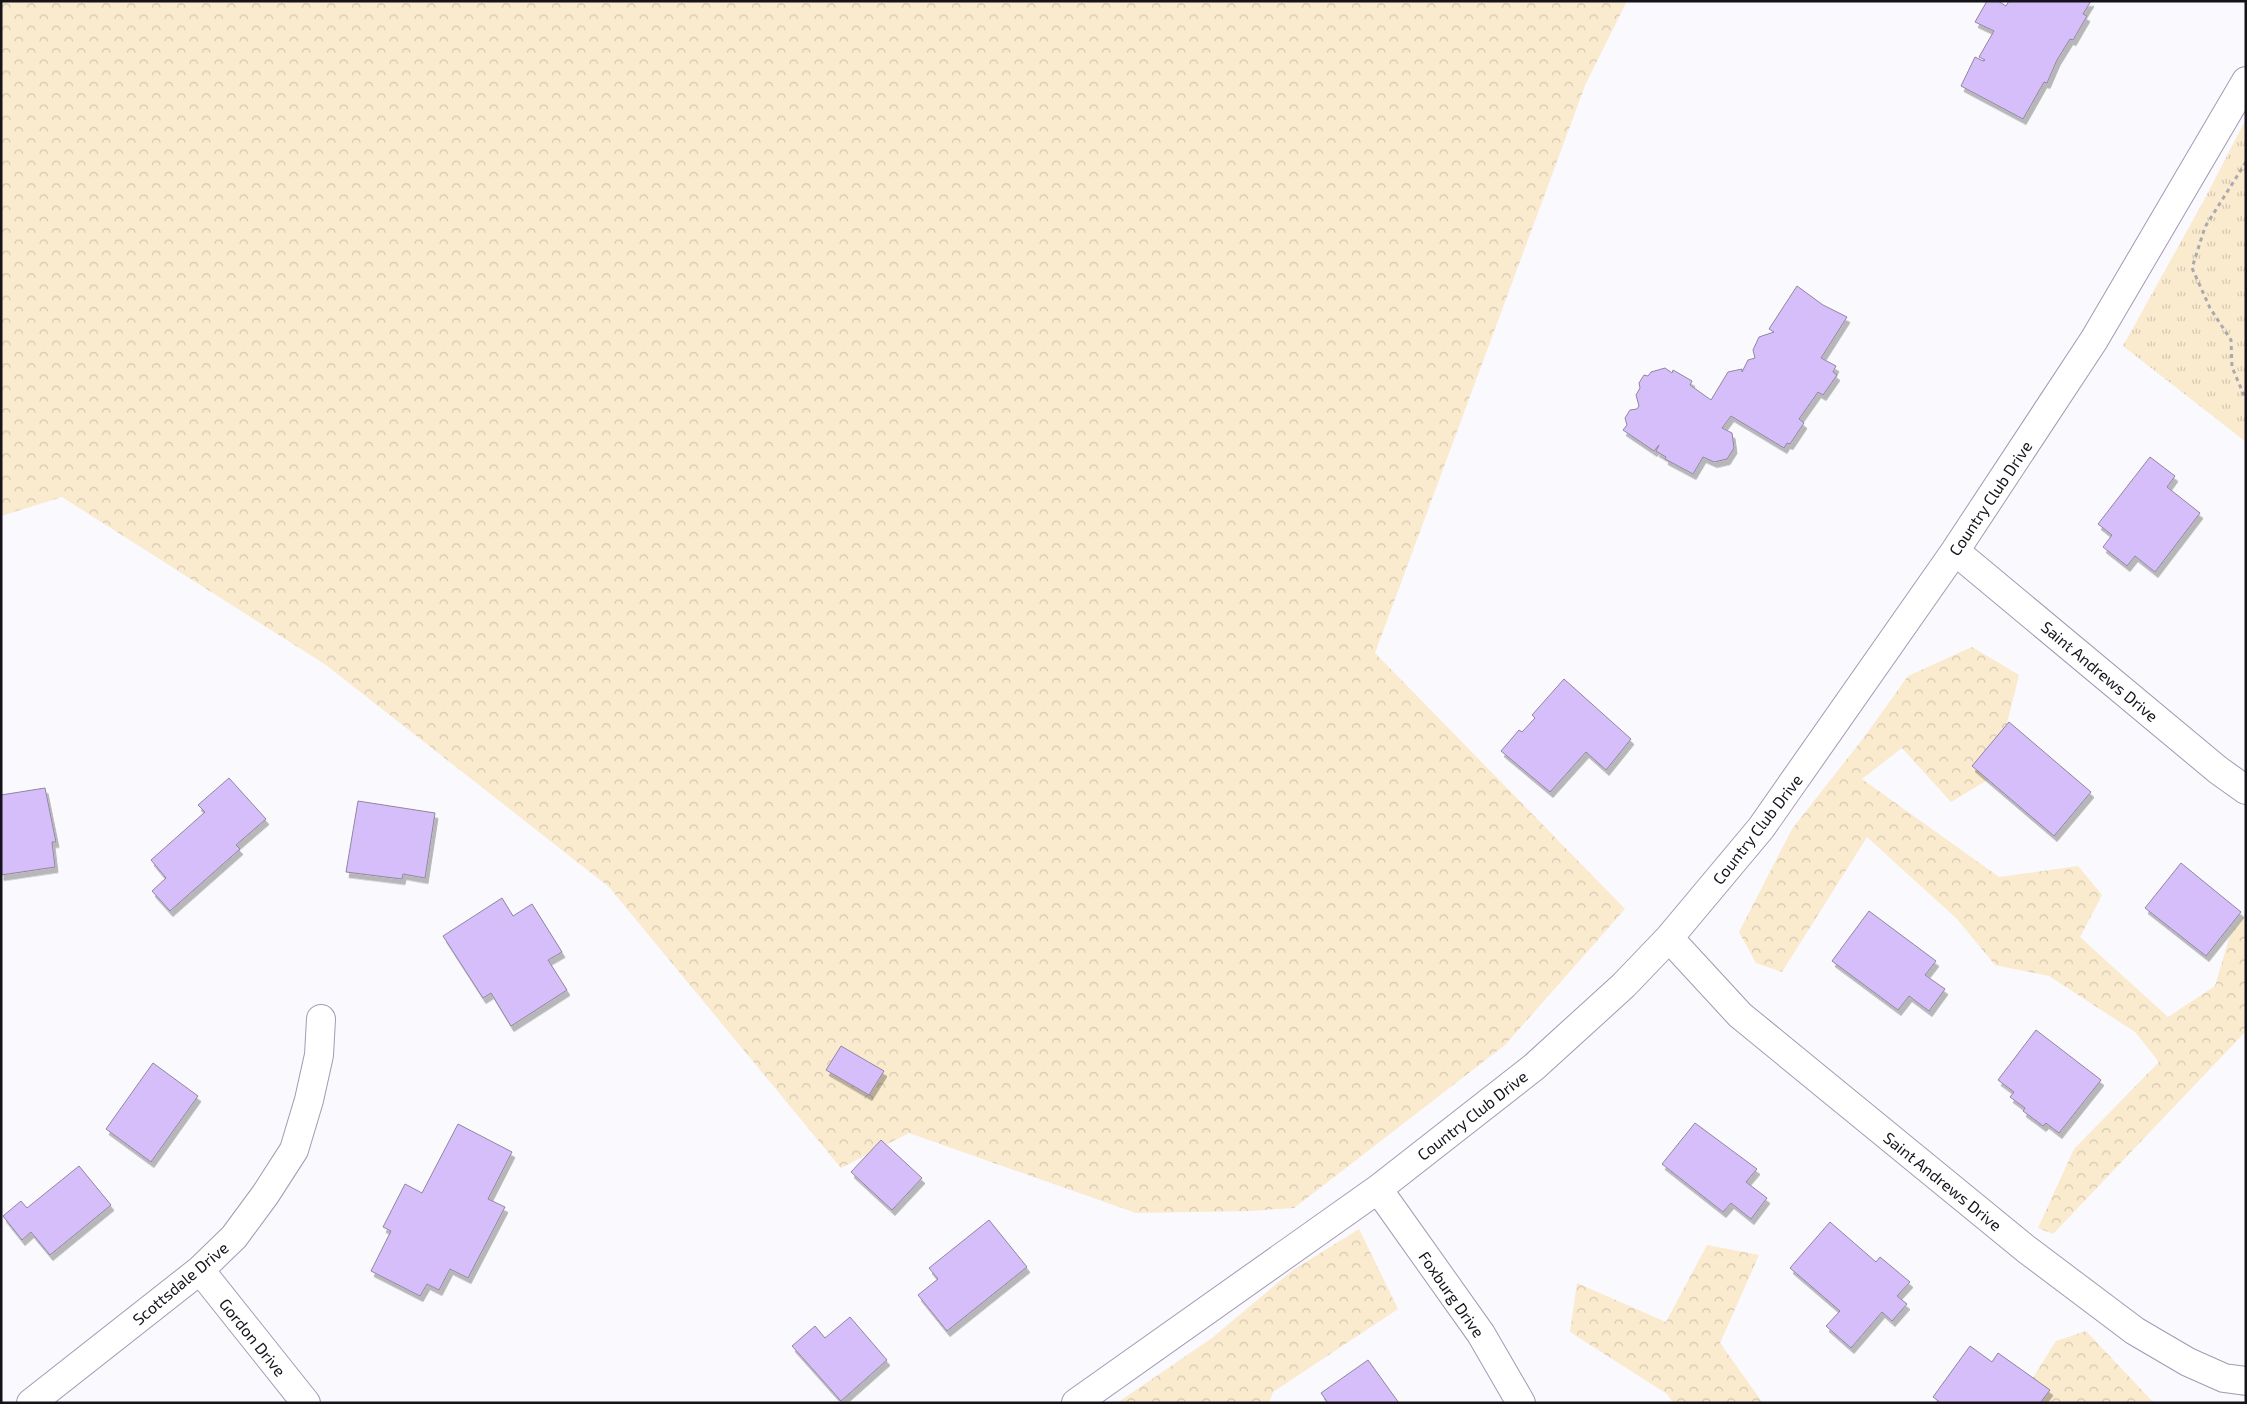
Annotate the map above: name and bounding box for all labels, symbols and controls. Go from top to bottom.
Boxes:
street label: Country Club Drive [1945,437,2035,559]
street label: Saint Andrews Drive [2038,617,2162,725]
street label: Country Club Drive [1708,770,1806,888]
street label: Country Club Drive [1413,1066,1531,1164]
street label: Saint Andrews Drive [1880,1128,2006,1234]
street label: Scottsdale Drive [128,1238,232,1328]
street label: Foxburg Drive [1415,1247,1489,1341]
street label: Gordon Drive [216,1294,290,1380]

